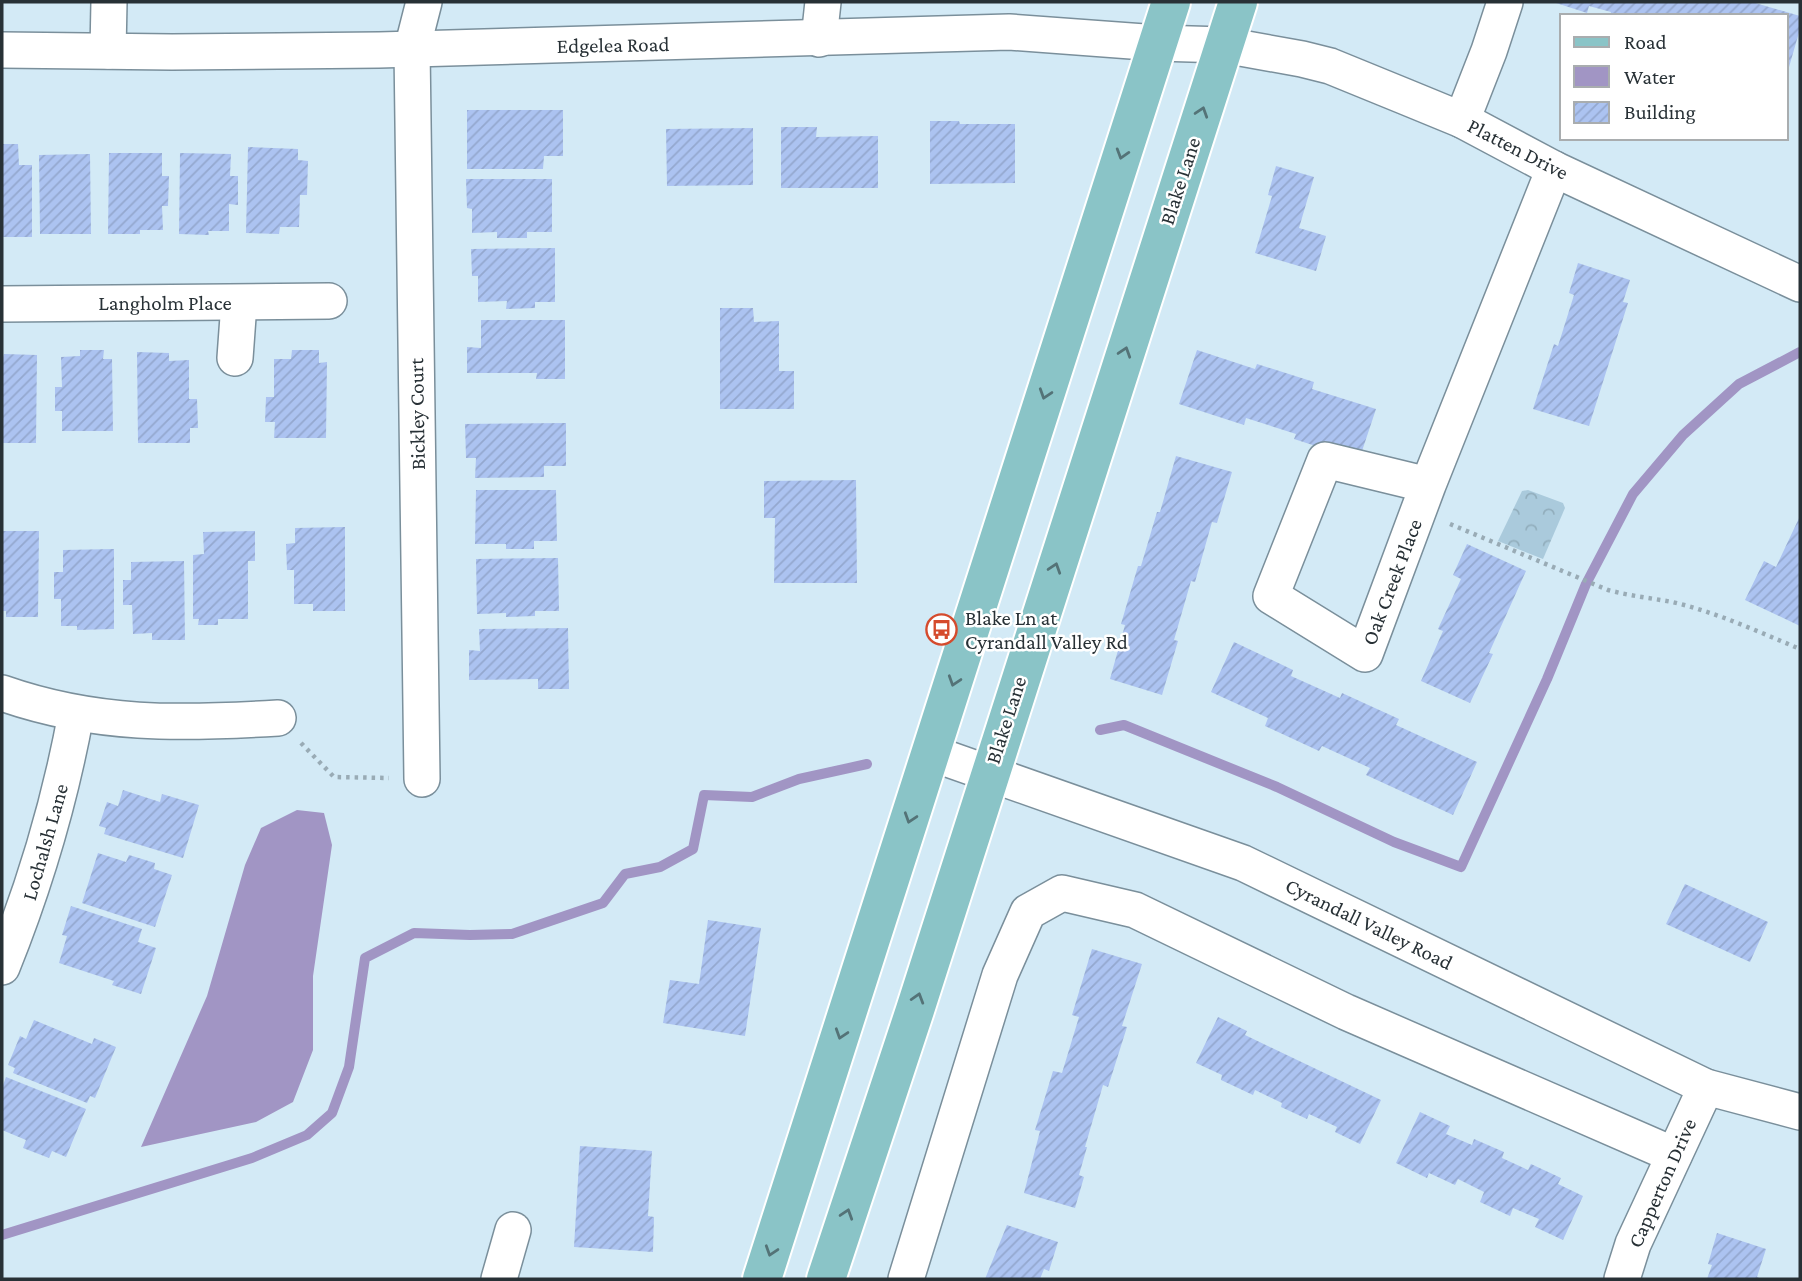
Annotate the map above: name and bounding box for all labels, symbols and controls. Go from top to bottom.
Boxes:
legend [1560,14,1788,140]
text: Road [1624,30,1667,54]
street label: Edgelea Road [556,32,670,58]
text: Water [1624,65,1676,89]
text: Building [1624,100,1696,124]
one-way arrow [1194,106,1208,119]
street label: Platten Drive [1464,113,1572,185]
street label: Blake Lane [1155,134,1205,228]
one-way arrow [1116,148,1130,160]
street label: Langholm Place [98,291,232,315]
one-way arrow [1117,346,1131,358]
street label: Bickley Court [404,357,430,470]
one-way arrow [1039,388,1054,400]
street label: Oak Creek Place [1357,516,1427,648]
one-way arrow [1047,563,1061,575]
place label: Blake Ln at Cyrandall Valley Rd [965,606,1128,654]
bus stop icon: Blake Ln at Cyrandall Valley Rd [925,613,959,647]
street label: Blake Lane [981,673,1031,767]
one-way arrow [947,675,962,687]
street label: Lochalsh Lane [17,781,73,903]
one-way arrow [904,811,918,823]
street label: Cyrandall Valley Road [1282,873,1456,975]
one-way arrow [910,993,925,1005]
one-way arrow [834,1028,849,1040]
street label: Capperton Drive [1623,1115,1701,1251]
one-way arrow [839,1209,854,1221]
one-way arrow [765,1244,779,1256]

